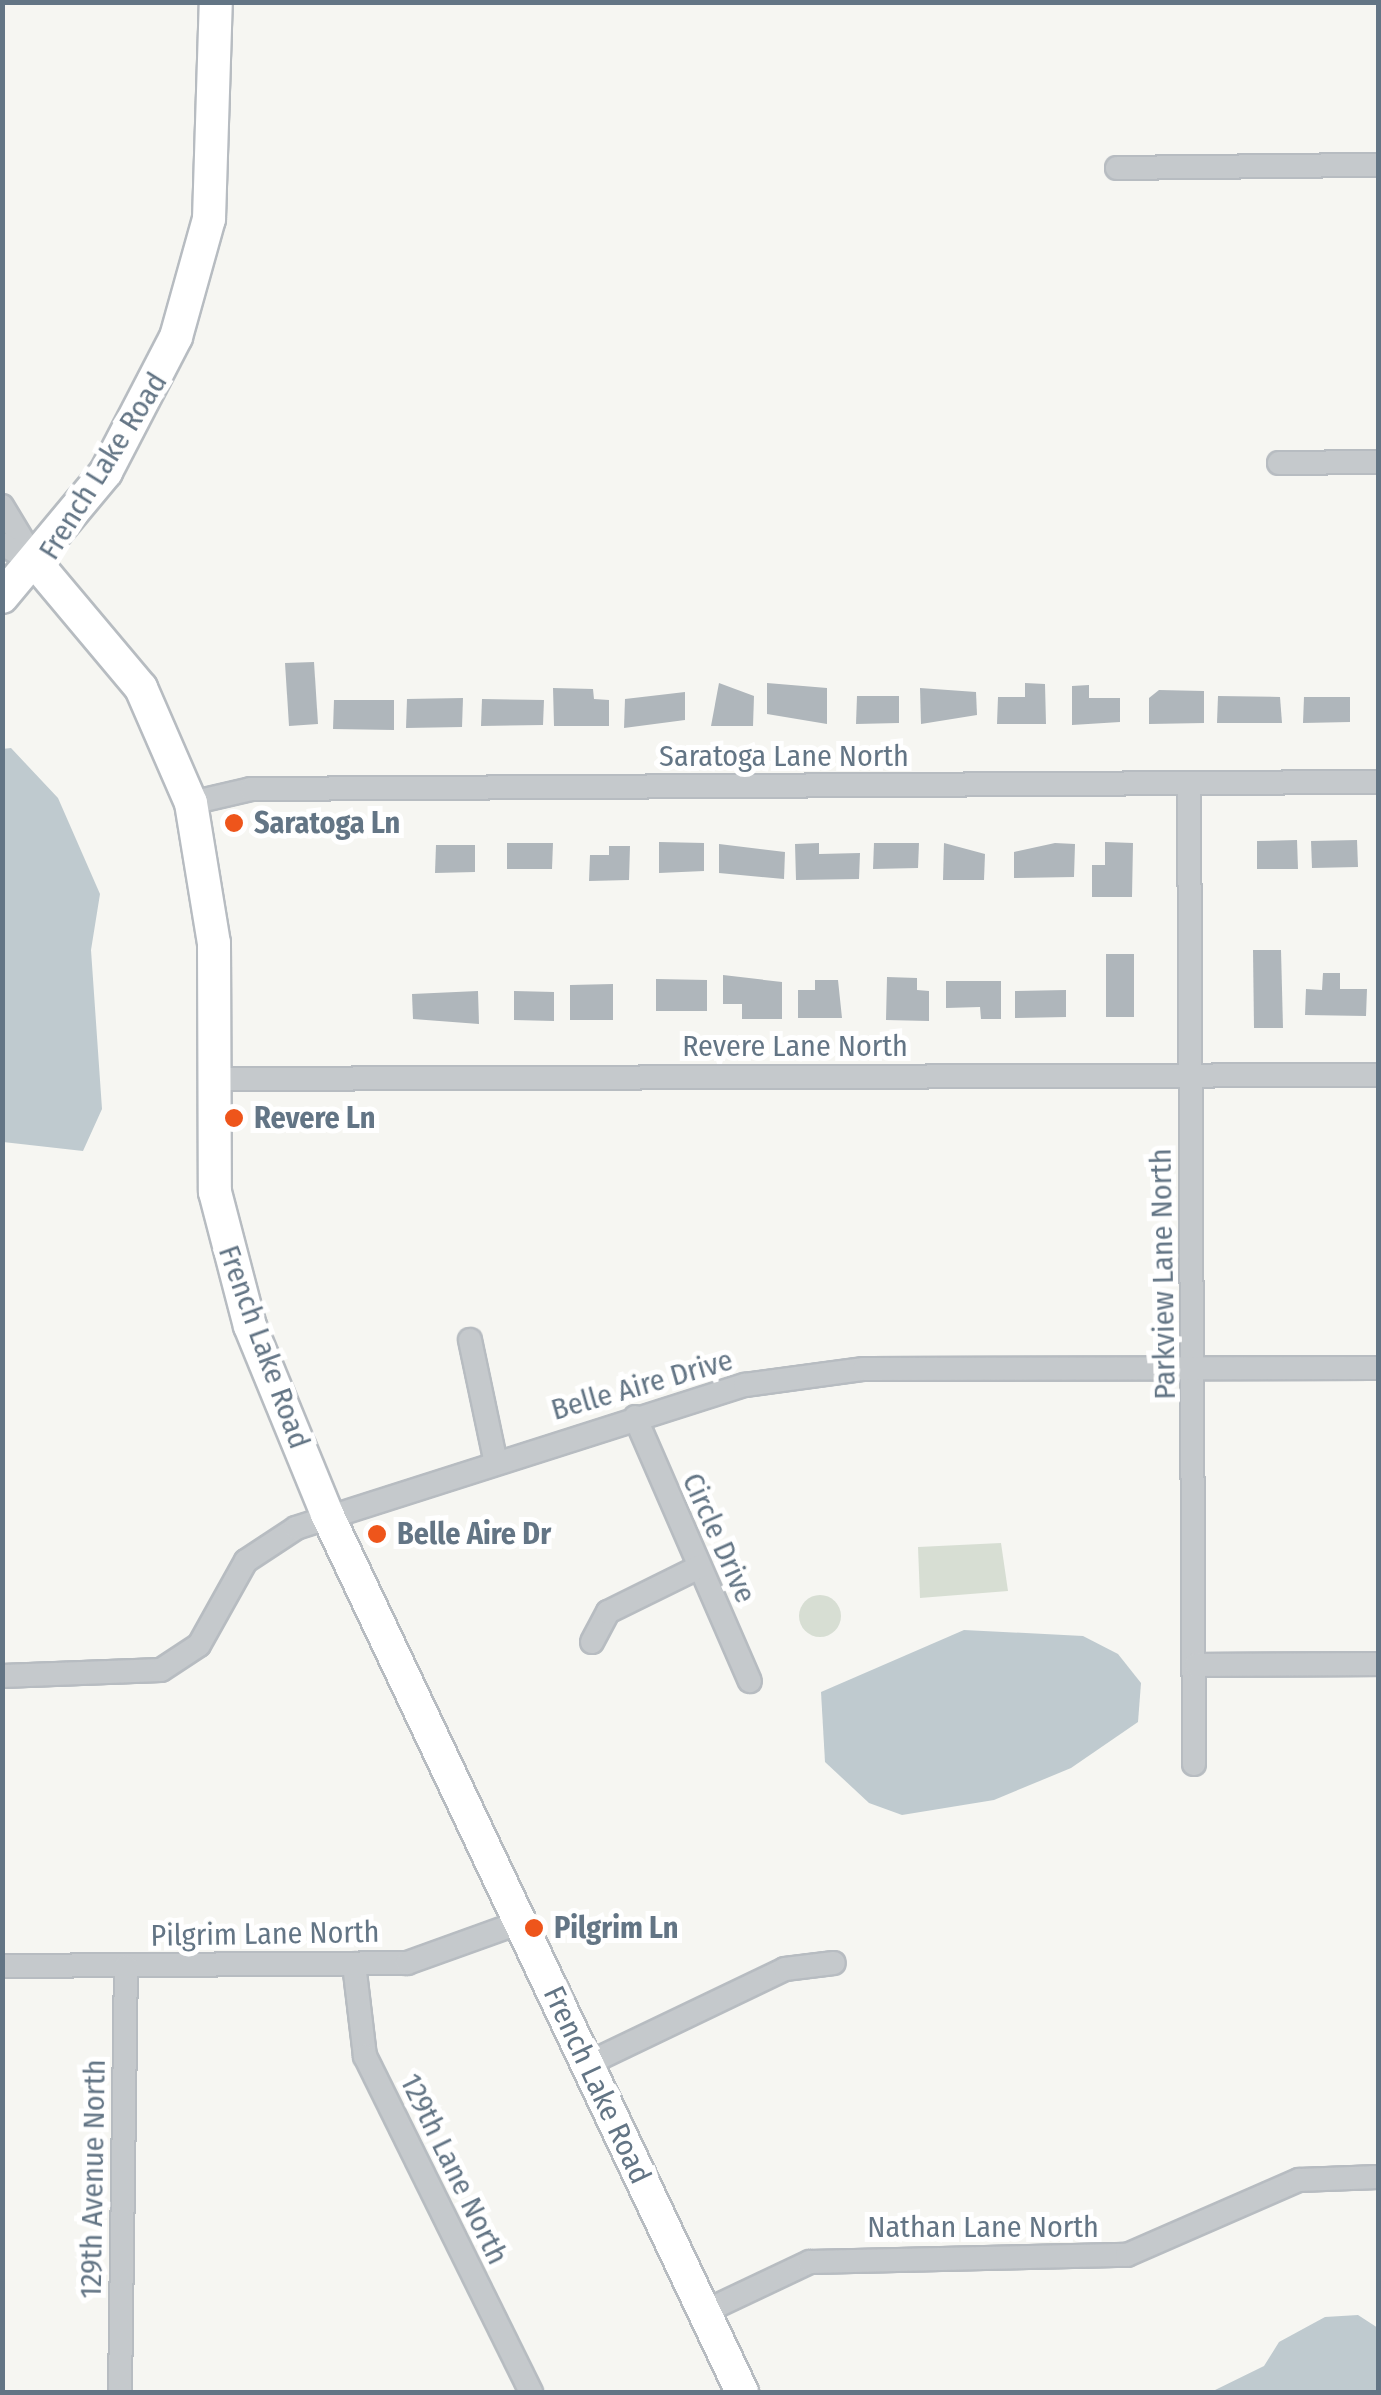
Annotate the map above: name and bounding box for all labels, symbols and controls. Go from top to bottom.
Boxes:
street label: French Lake Road [31,366,175,566]
street label: Saratoga Lane North [659,738,909,774]
place label: Saratoga Ln [254,805,400,841]
marker: Saratoga Ln [223,812,245,834]
street label: Revere Lane North [682,1028,908,1064]
place label: Revere Ln [254,1100,375,1136]
marker: Revere Ln [223,1107,245,1129]
street label: Parkview Lane North [1143,1148,1183,1400]
street label: French Lake Road [211,1240,317,1454]
street label: Belle Aire Drive [547,1342,737,1428]
street label: Circle Drive [674,1467,764,1609]
place label: Belle Aire Dr [397,1516,551,1552]
marker: Belle Aire Dr [366,1523,388,1545]
place label: Pilgrim Ln [554,1910,678,1946]
street label: Pilgrim Lane North [150,1914,380,1954]
marker: Pilgrim Ln [523,1917,545,1939]
street label: French Lake Road [536,1981,658,2189]
street label: 129th Avenue North [73,2059,113,2299]
street label: 129th Lane North [392,2068,516,2270]
street label: Nathan Lane North [867,2209,1099,2245]

